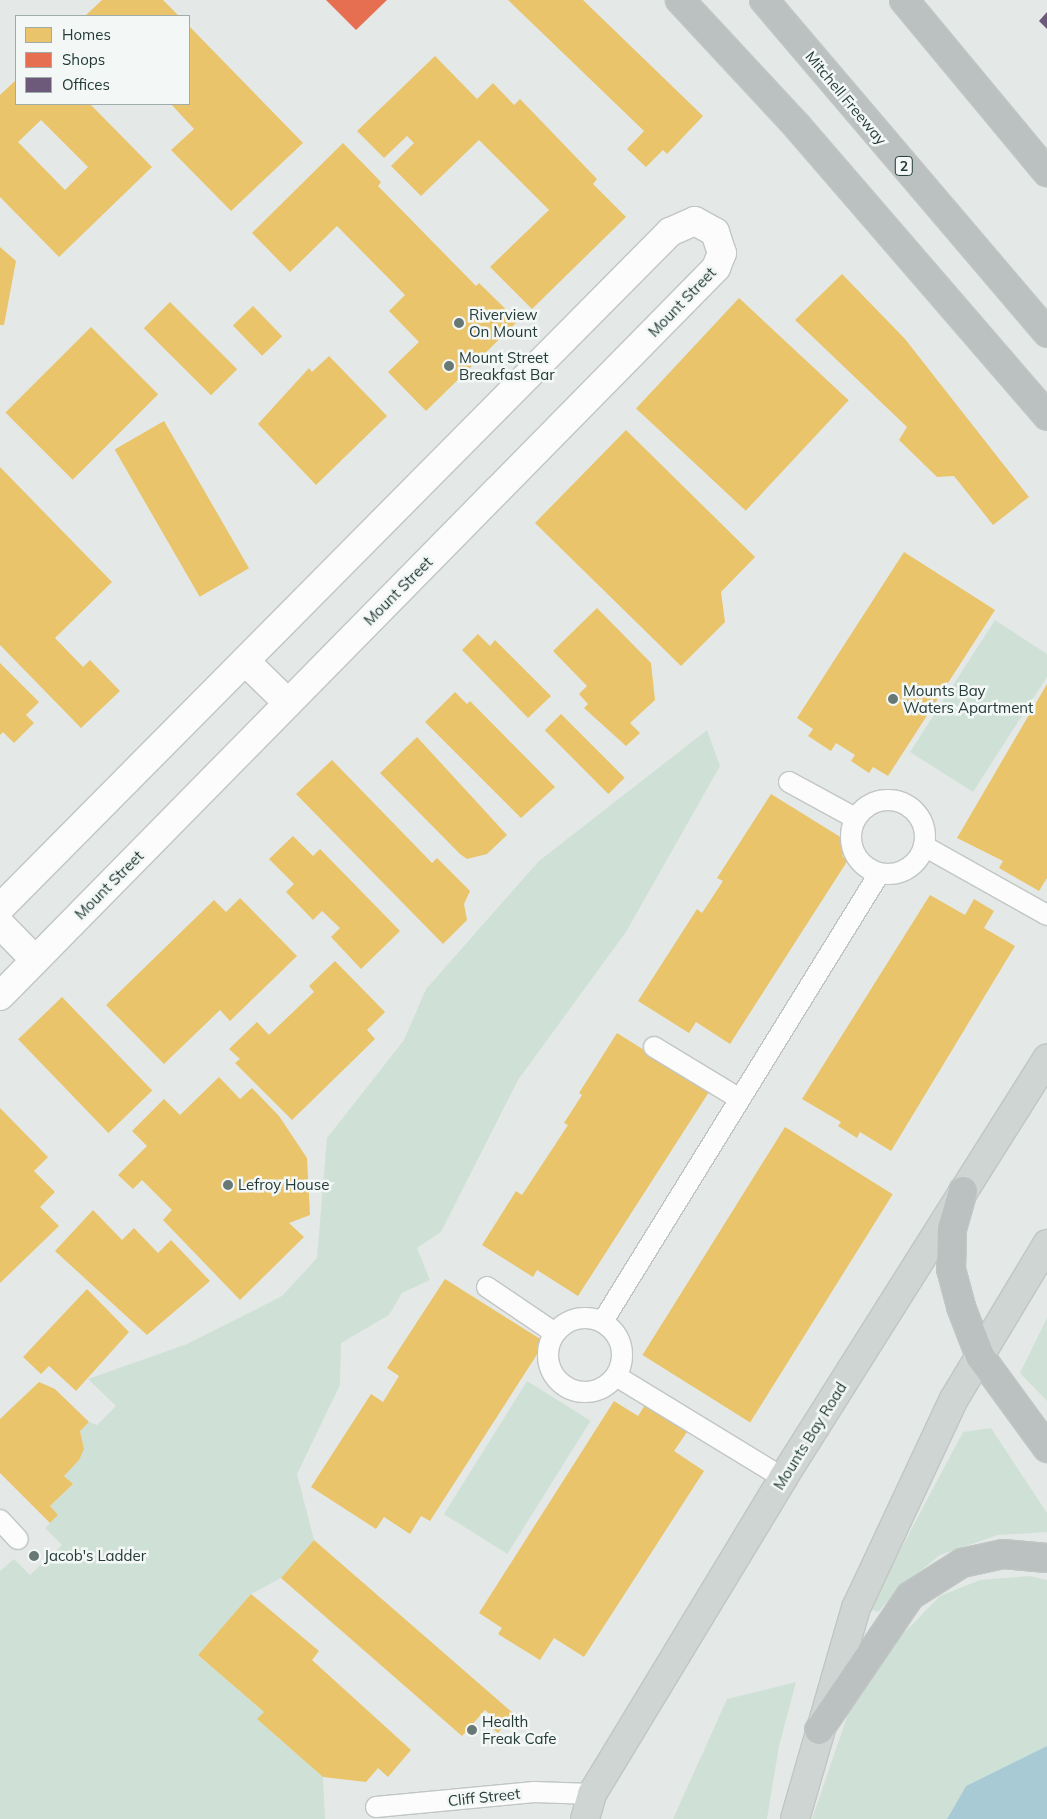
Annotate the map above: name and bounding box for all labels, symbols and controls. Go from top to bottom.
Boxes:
legend [15,15,190,105]
text: Homes [62,25,111,44]
street label: Mitchell Freeway [802,48,890,148]
text: Shops [62,50,105,69]
text: Offices [62,75,110,94]
road number: 2 [894,154,914,178]
street label: Mount Street [644,264,720,340]
place label: Riverview On Mount [469,305,537,340]
marker: Riverview On Mount [453,317,465,329]
place label: Mount Street Breakfast Bar [459,348,555,383]
marker: Mount Street Breakfast Bar [443,360,455,372]
street label: Mount Street [360,553,436,629]
place label: Mounts Bay Waters Apartment [903,681,1033,716]
marker: Mounts Bay Waters Apartment [887,693,899,705]
street label: Mount Street [71,847,147,923]
place label: Lefroy House [238,1176,329,1194]
marker: Lefroy House [222,1179,234,1191]
street label: Mounts Bay Road [770,1379,850,1493]
place label: Jacob's Ladder [44,1547,146,1565]
marker: Jacob's Ladder [28,1550,40,1562]
place label: Health Freak Cafe [482,1712,556,1747]
marker: Health Freak Cafe [466,1724,478,1736]
street label: Cliff Street [447,1784,521,1810]

